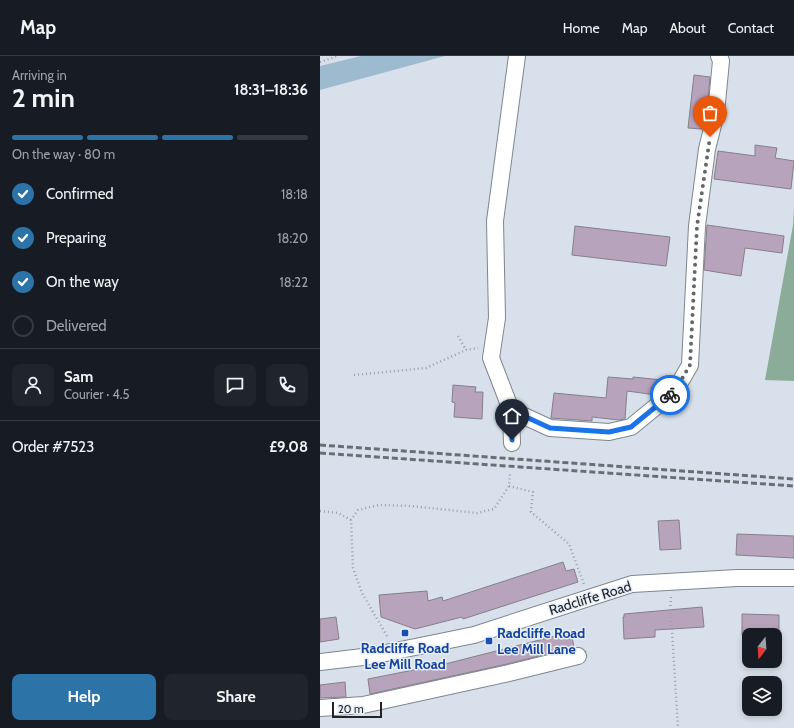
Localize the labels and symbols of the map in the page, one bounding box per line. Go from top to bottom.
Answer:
pin [693,96,727,137]
courier [650,375,690,415]
pin [495,399,529,440]
street label: Radcliffe Road [547,577,633,619]
place label: Radcliffe Road Lee Mill Lane [497,624,585,658]
marker: Radcliffe Road Lee Mill Road [400,628,410,638]
north arrow [742,628,782,668]
marker: Radcliffe Road Lee Mill Lane [484,636,494,646]
place label: Radcliffe Road Lee Mill Road [361,639,449,673]
scale bar [332,700,382,719]

